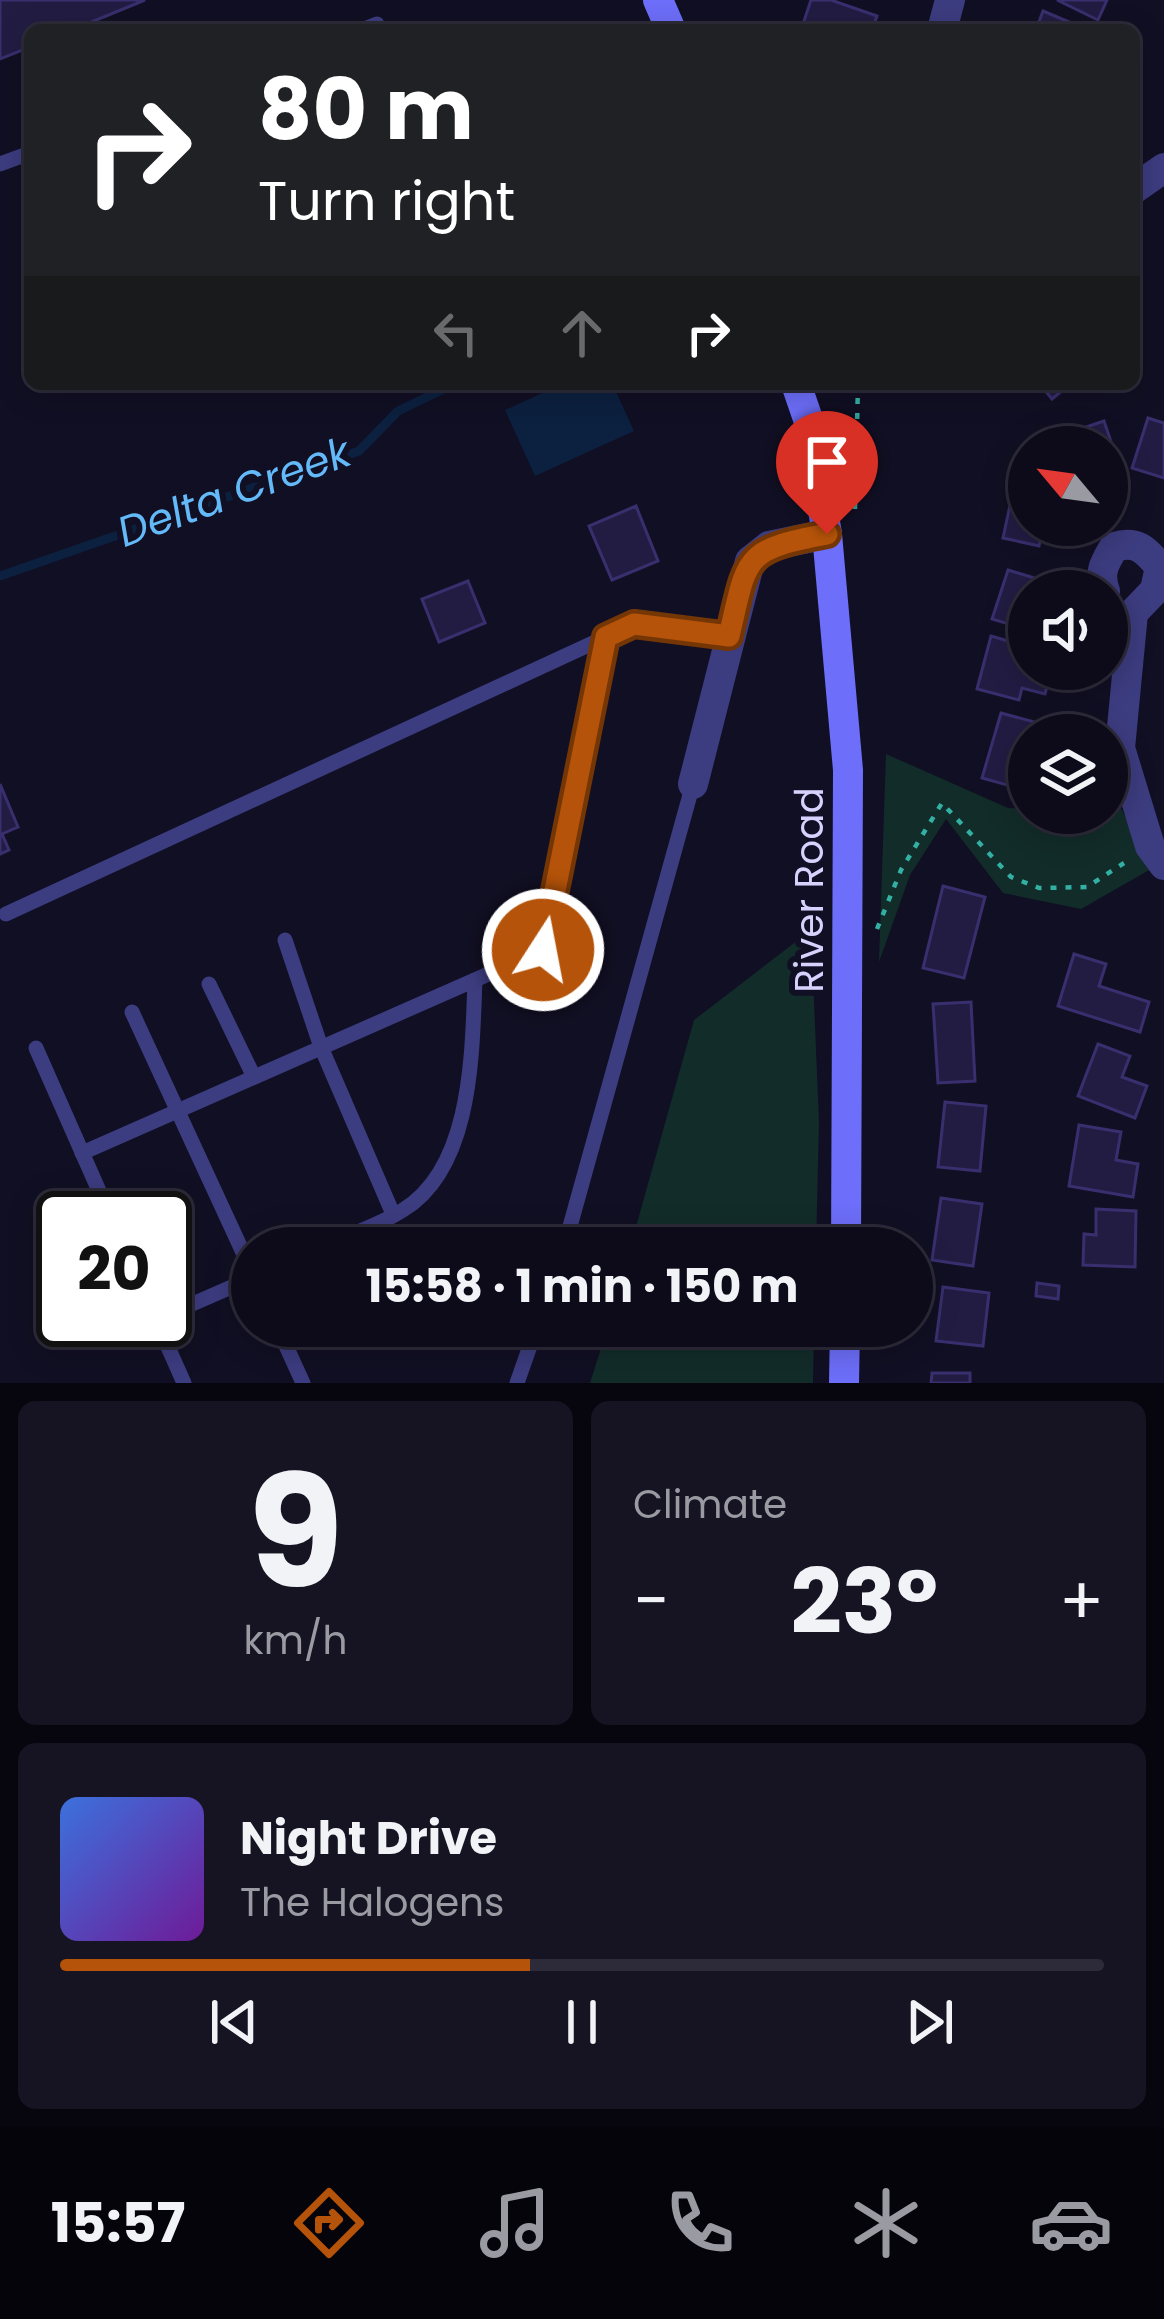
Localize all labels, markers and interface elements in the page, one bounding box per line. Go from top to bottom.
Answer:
text: 80 m [258,51,474,168]
icon: right [60,72,216,228]
text: Turn right [258,163,515,239]
icon: left [423,300,489,366]
icon: ahead [549,300,615,366]
icon: right [675,300,741,366]
pin [776,411,878,534]
water label: Delta Creek [109,422,361,561]
north arrow [1008,426,1128,546]
map controls [1008,426,1128,834]
icon: arrive [794,429,860,495]
button: sound [1008,570,1128,690]
button: layers [1008,714,1128,834]
street label: River Road [782,787,837,993]
position arrow [480,887,606,1013]
speed limit sign: 20 [36,1191,192,1347]
text: 15:58 · 1 min · 150 m [366,1255,798,1318]
text: 9 [248,1423,343,1642]
text: Climate [633,1477,787,1532]
text: 23° [790,1538,938,1665]
text: − [633,1555,669,1647]
text: + [1059,1555,1104,1647]
text: km/h [244,1613,347,1668]
text: Night Drive [240,1807,497,1870]
text: The Halogens [240,1875,504,1930]
icon: previous [201,1989,267,2055]
icon: pause [549,1989,615,2055]
icon: next [897,1989,963,2055]
icon: directions [287,2181,371,2265]
icon: music [473,2181,557,2265]
icon: phone [658,2181,742,2265]
icon: climate [844,2181,928,2265]
icon: car [1029,2181,1113,2265]
text: 15:57 [51,2185,186,2261]

